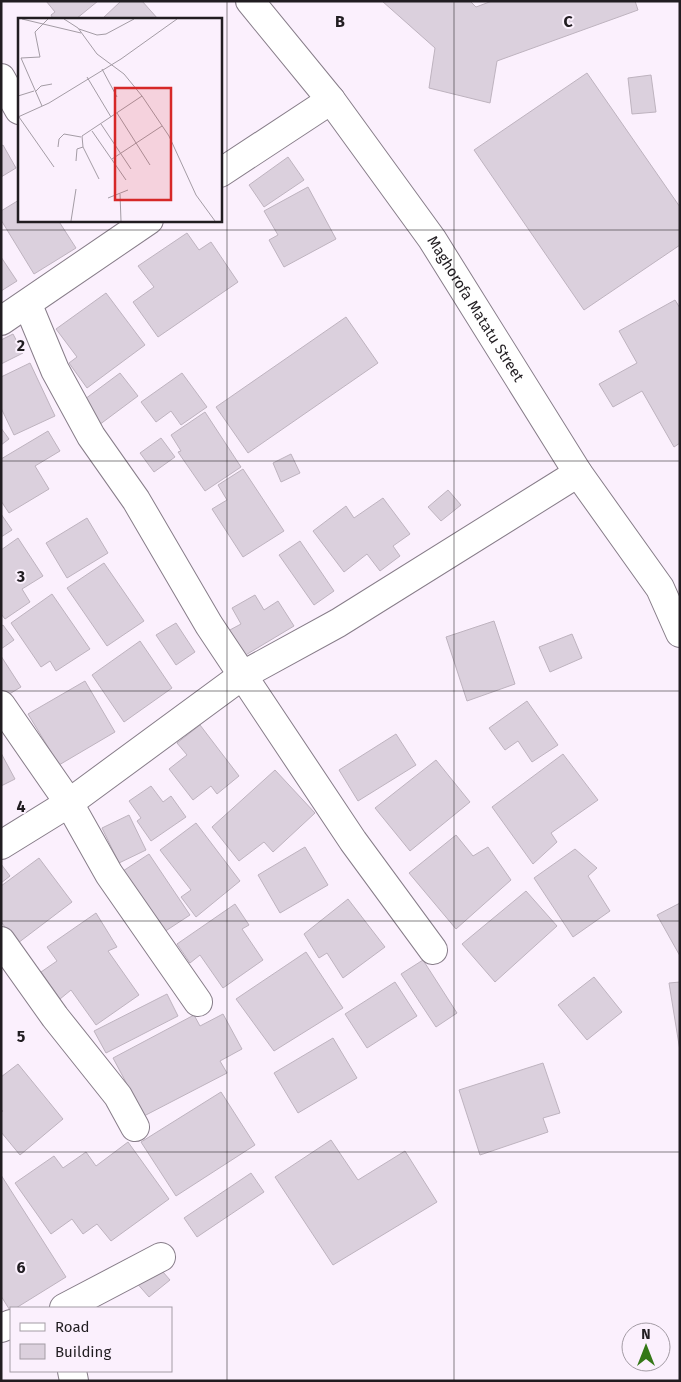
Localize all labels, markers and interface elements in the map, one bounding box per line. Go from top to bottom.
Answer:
text: B [335,12,345,31]
text: C [563,12,573,31]
inset map [18,18,221,221]
street label: Maghorofa Matatu Street [423,233,528,385]
text: 2 [17,336,25,355]
text: 3 [16,567,25,586]
text: 4 [16,797,26,816]
text: 5 [17,1027,26,1046]
text: 6 [16,1258,26,1277]
legend [10,1307,172,1372]
text: Road [55,1318,90,1336]
north arrow [621,1322,671,1372]
text: N [641,1326,651,1343]
text: Building [55,1343,111,1361]

